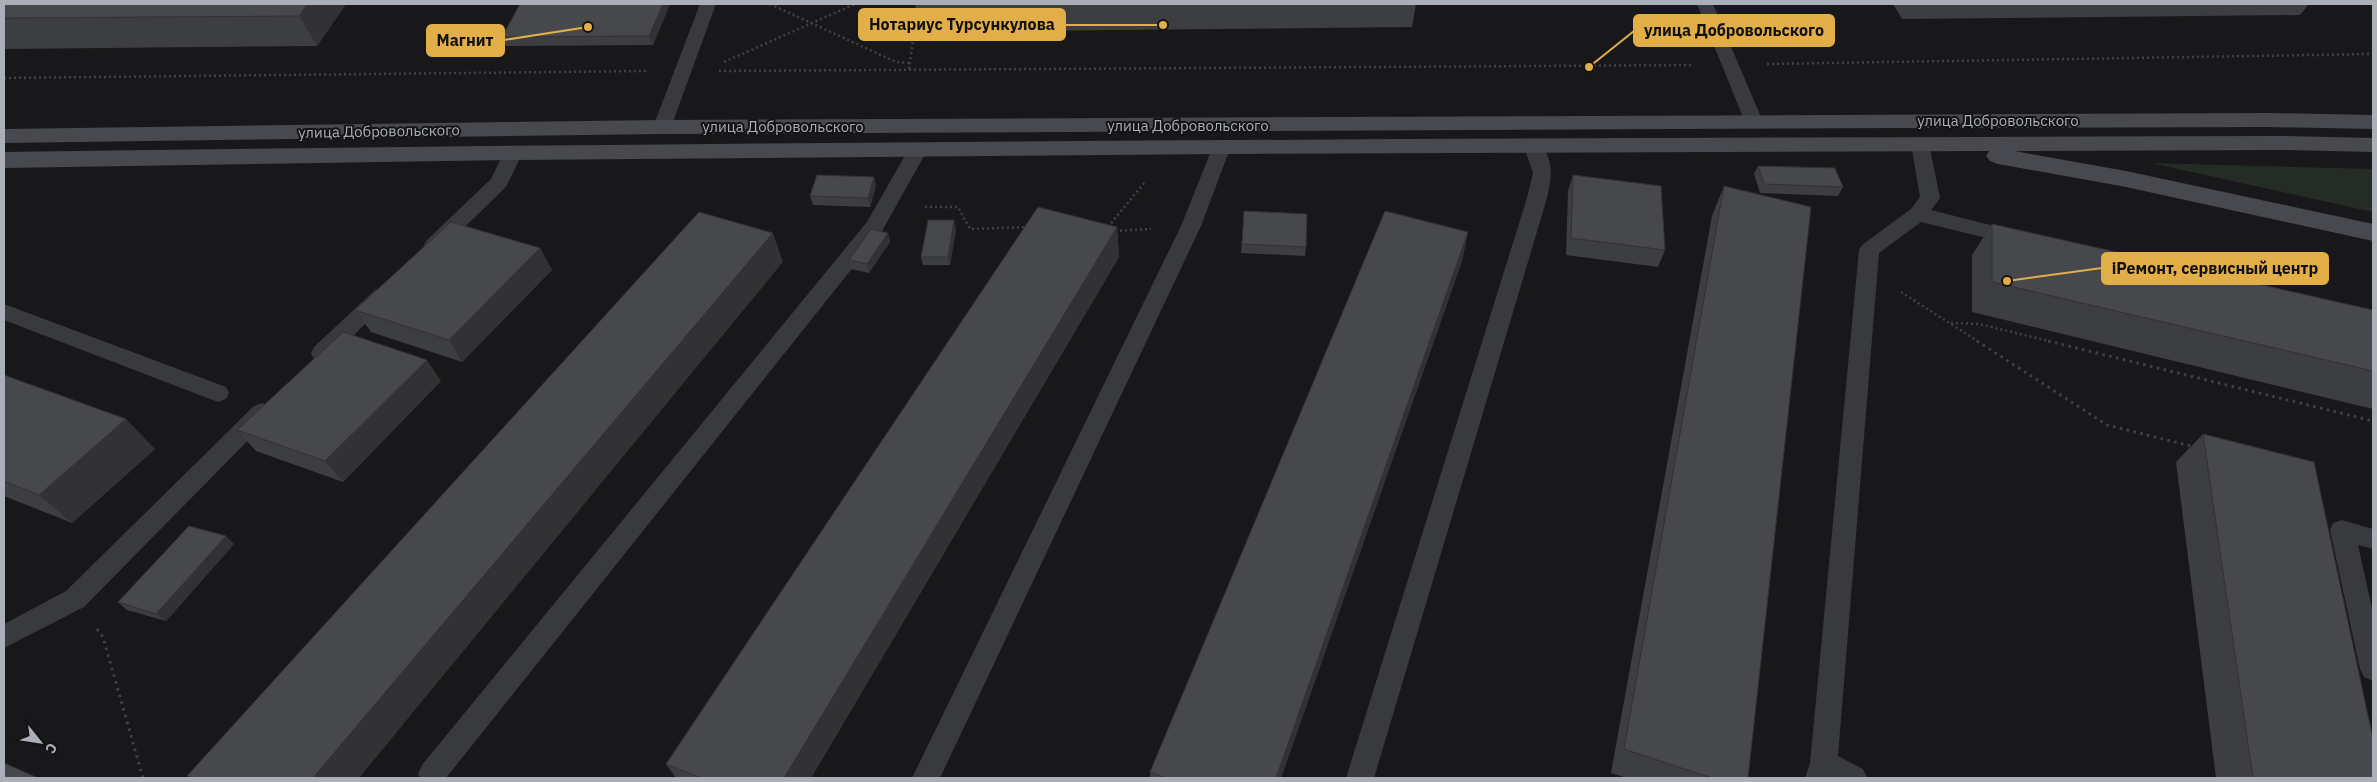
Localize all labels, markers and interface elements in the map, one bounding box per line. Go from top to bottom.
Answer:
callout: Нотариус Турсункулова [859,9,1065,40]
text: Нотариус Турсункулова [869,14,1055,34]
callout: улица Добровольского [1634,15,1834,46]
text: улица Добровольского [1644,20,1824,40]
callout: Магнит [427,25,504,56]
text: Магнит [437,30,494,50]
street label: улица Добровольского [1917,111,2079,130]
street label: улица Добровольского [1107,116,1269,135]
street label: улица Добровольского [702,117,864,136]
street label: улица Добровольского [298,120,460,142]
callout: iРемонт, сервисный центр [2102,253,2328,284]
text: iРемонт, сервисный центр [2112,258,2318,278]
north arrow [15,717,65,767]
text: С [41,740,61,757]

